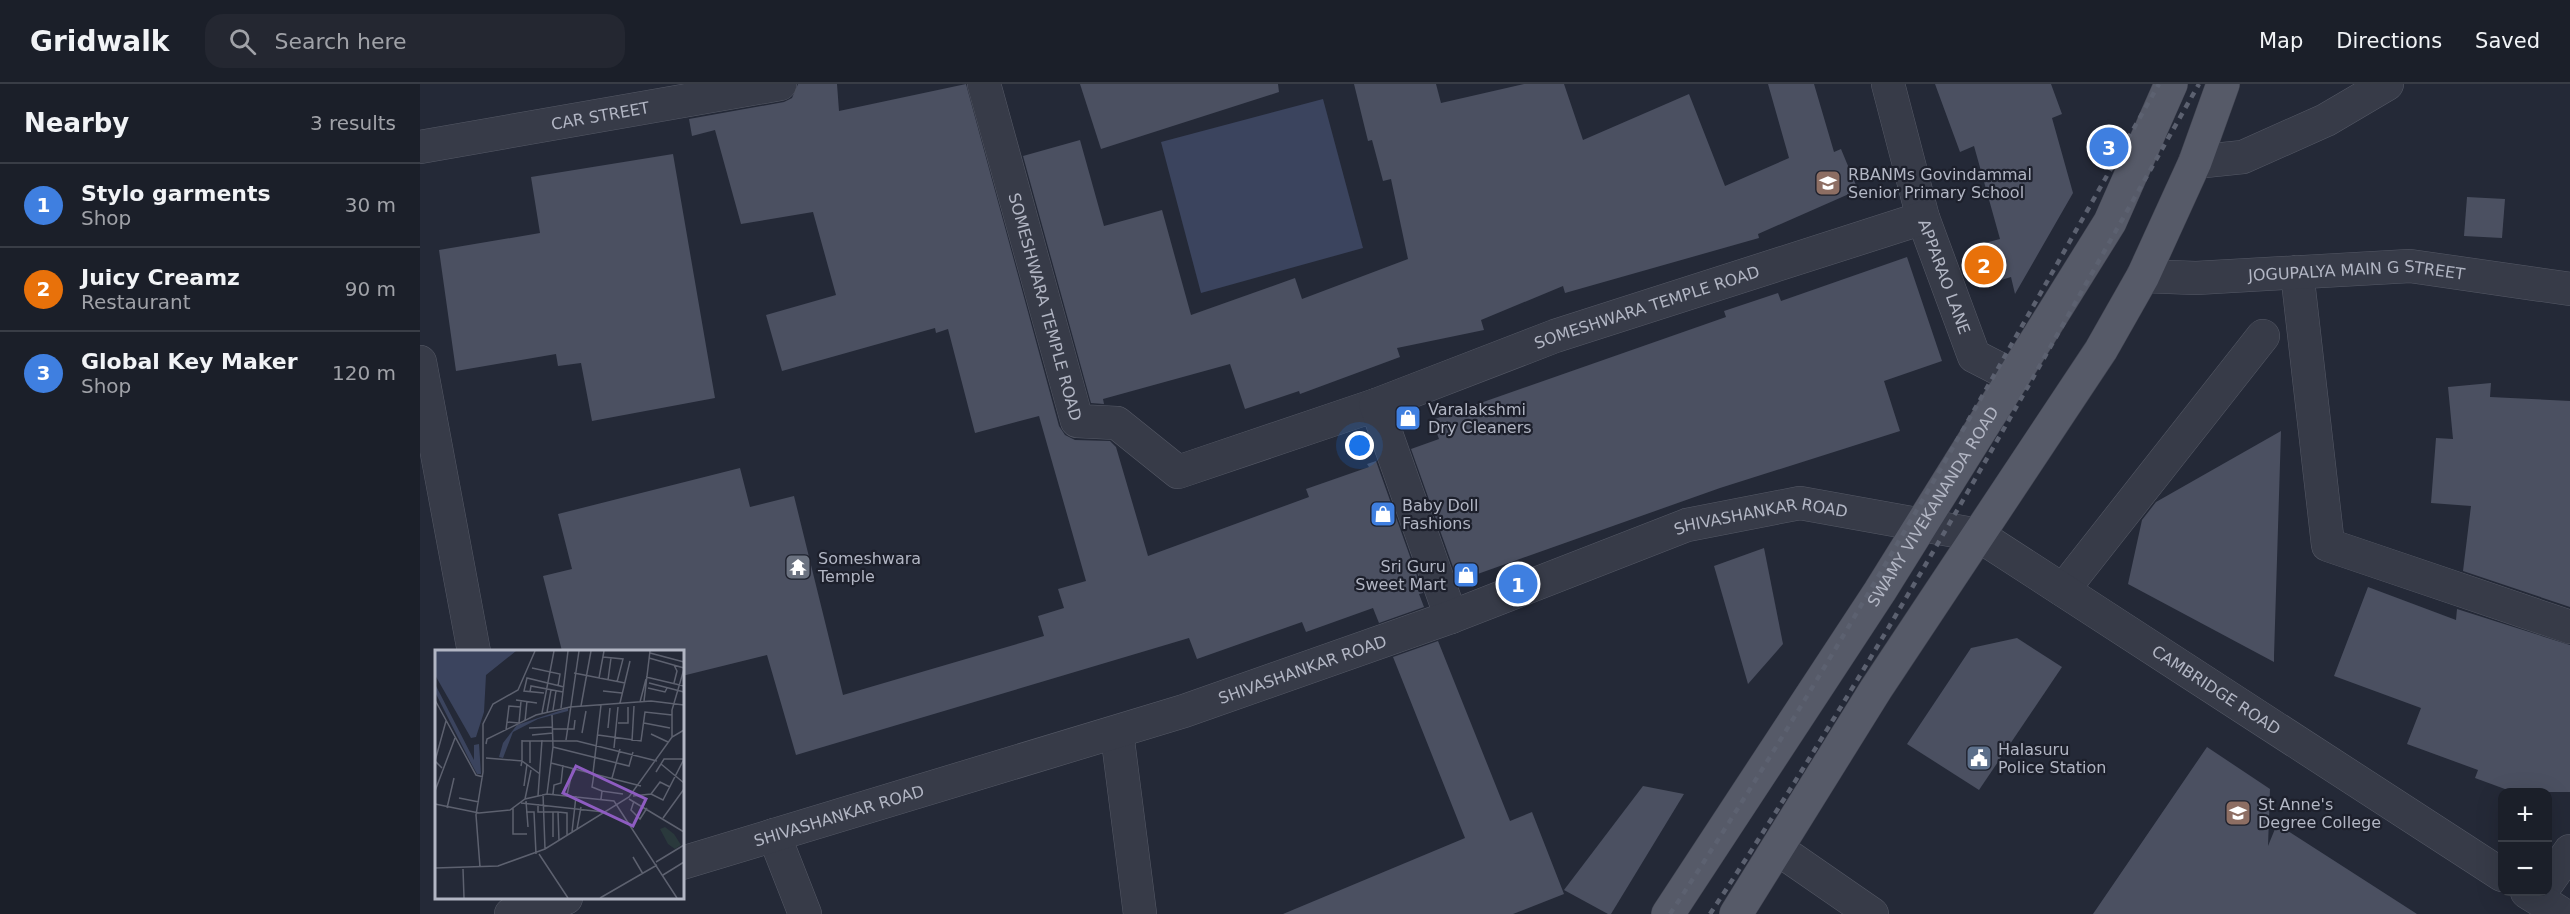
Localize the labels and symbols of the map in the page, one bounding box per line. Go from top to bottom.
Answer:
street label: CAR STREET [550,97,651,133]
pin: 3 [2090,124,2128,170]
place label: RBANMs Govindammal Senior Primary School [1848,165,2032,202]
school or university icon: RBANMs Govindammal Senior Primary School [1813,168,1843,198]
street label: SOMESHWARA TEMPLE ROAD [1005,191,1086,423]
street label: APPARAO LANE [1915,216,1975,337]
pin: 2 [1964,242,2004,288]
street label: JOGUPALYA MAIN G STREET [2247,256,2466,285]
street label: SOMESHWARA TEMPLE ROAD [1532,262,1762,353]
place label: Varalakshmi Dry Cleaners [1428,400,1532,437]
shop icon: Varalakshmi Dry Cleaners [1393,403,1423,433]
street label: SWAMY VIVEKANANDA ROAD [1863,403,2002,610]
your location [1345,431,1374,460]
street label: SHIVASHANKAR ROAD [1671,493,1849,539]
place label: Baby Doll Fashions [1402,496,1479,533]
shop icon: Baby Doll Fashions [1368,499,1398,529]
place label: Someshwara Temple [817,549,921,586]
temple icon: Someshwara Temple [783,552,813,582]
place label: Sri Guru Sweet Mart [1355,557,1446,594]
shop icon: Sri Guru Sweet Mart [1451,560,1481,590]
pin: 1 [1498,562,1538,606]
street label: SHIVASHANKAR ROAD [1216,631,1389,708]
street label: CAMBRIDGE ROAD [2149,641,2284,738]
inset map [435,650,684,899]
place label: Halasuru Police Station [1998,740,2106,777]
public building icon: Halasuru Police Station [1964,743,1994,773]
street label: SHIVASHANKAR ROAD [752,781,926,850]
place label: St Anne's Degree College [2258,795,2381,832]
school or university icon: St Anne's Degree College [2223,798,2253,828]

